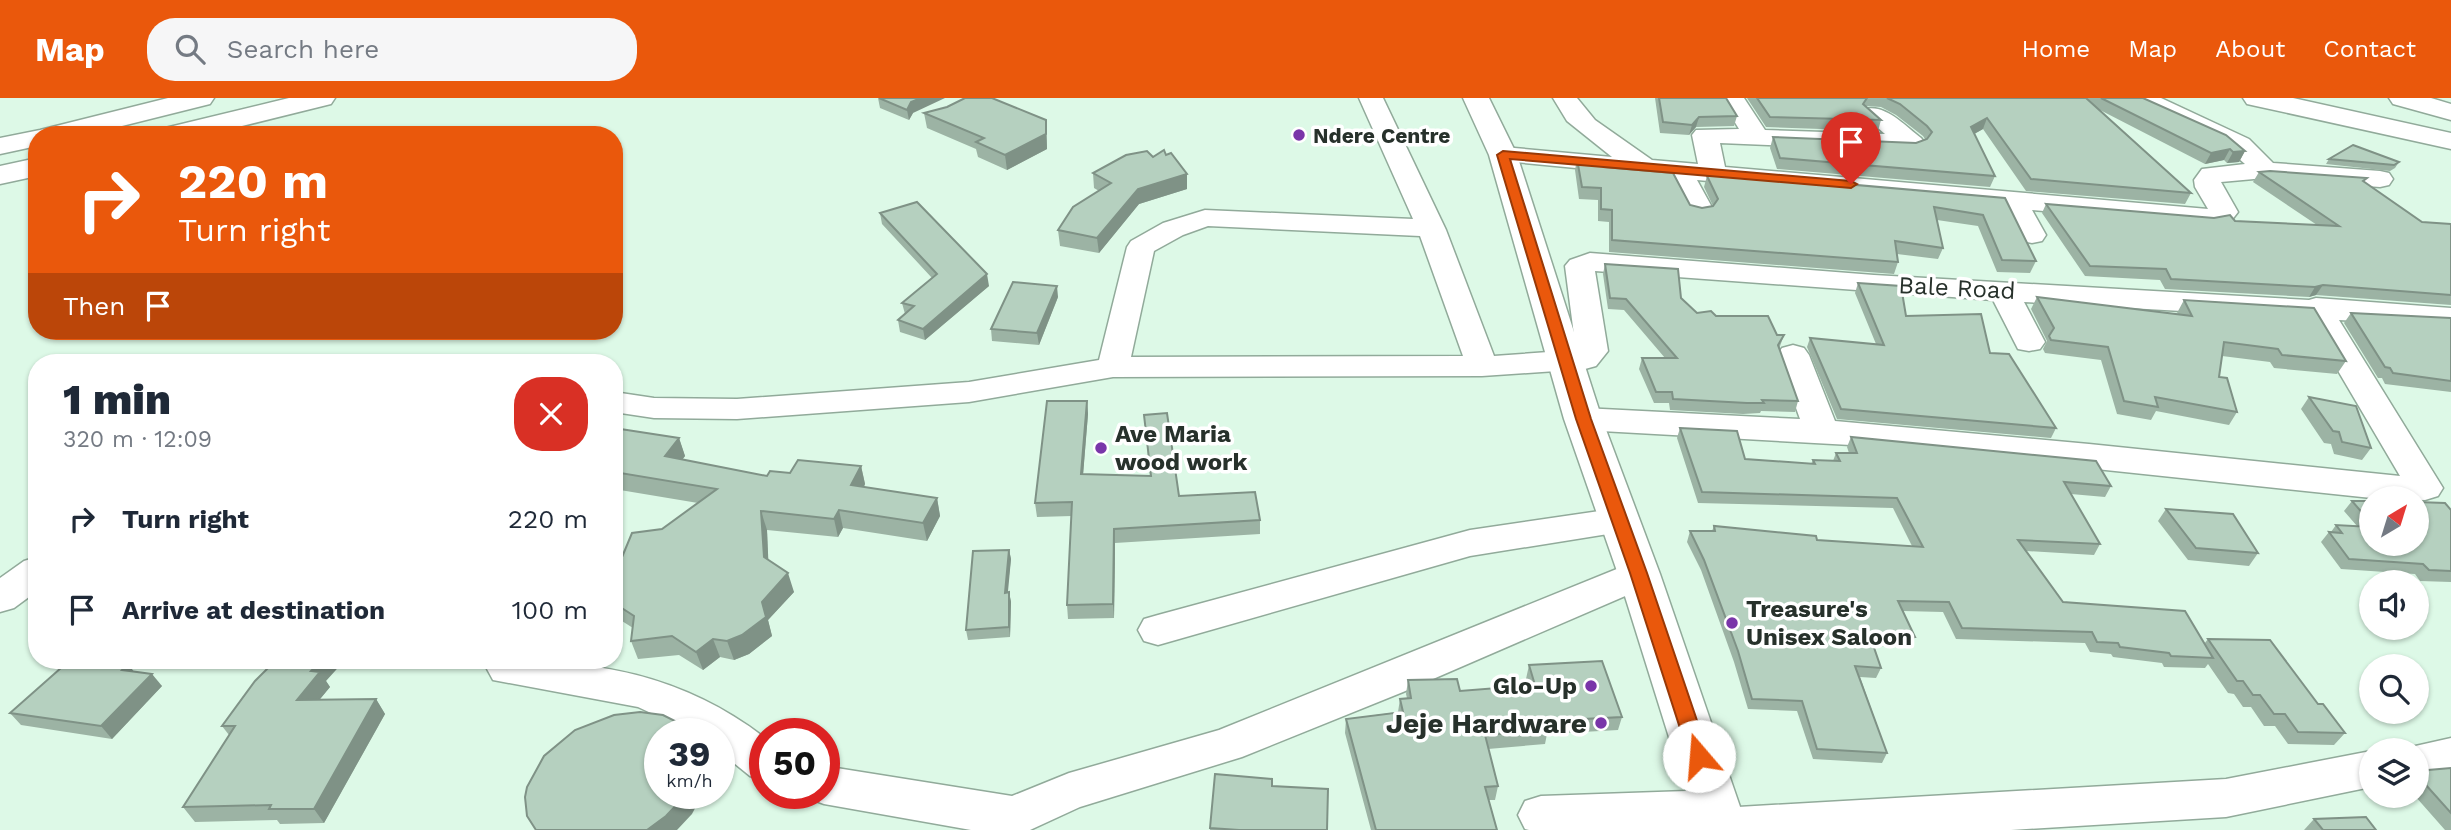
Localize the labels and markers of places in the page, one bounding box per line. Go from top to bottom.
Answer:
pin [1821,112,1881,184]
place label: Ndere Centre [1313,123,1451,148]
marker: Ndere Centre [1291,127,1307,143]
place label: Ave Maria wood work [1115,420,1247,476]
marker: Ave Maria wood work [1093,440,1109,456]
place label: Treasure's Unisex Saloon [1746,595,1912,651]
marker: Treasure's Unisex Saloon [1724,615,1740,631]
place label: Glo-Up [1493,672,1577,700]
marker: Glo-Up [1583,678,1599,694]
place label: Jeje Hardware [1386,707,1587,740]
marker: Jeje Hardware [1593,715,1609,731]

